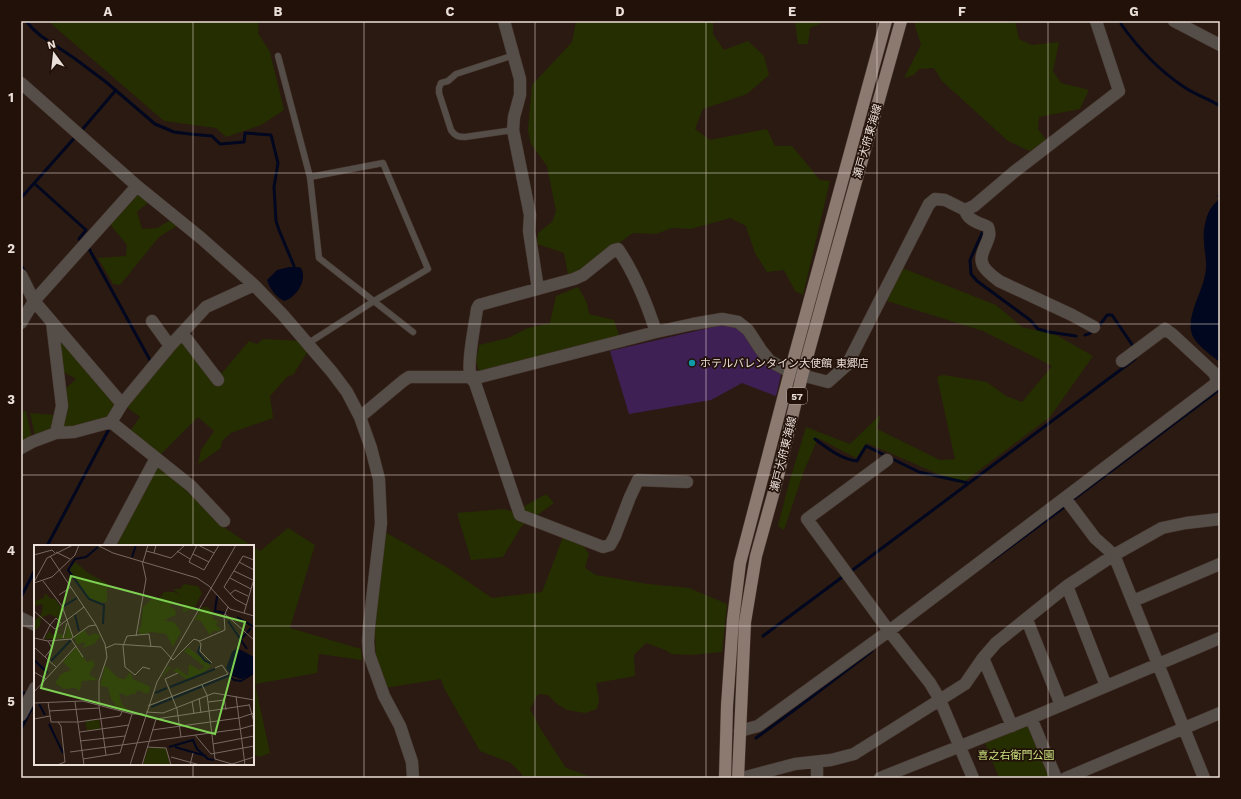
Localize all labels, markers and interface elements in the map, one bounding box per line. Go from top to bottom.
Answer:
text: A [104,4,113,19]
text: B [274,4,283,19]
text: C [446,4,455,19]
text: D [615,4,625,19]
text: E [788,4,796,19]
text: F [958,4,966,19]
text: G [1129,4,1139,19]
north arrow [34,34,74,74]
text: N [46,37,57,52]
text: 1 [8,90,14,105]
street label: 瀬戸大府東海線 [851,102,884,180]
text: 2 [7,241,15,256]
place label: ホテルバレンタイン大使館 東郷店 [700,357,869,370]
marker: ホテルバレンタイン大使館 東郷店 [687,358,697,368]
road number: 57 [787,388,807,404]
text: 3 [7,392,15,407]
street label: 瀬戸大府東海線 [768,415,799,493]
text: 4 [7,543,16,558]
inset map [34,545,254,765]
text: 5 [7,694,15,709]
park label: 喜之右衛門公園 [978,749,1055,762]

